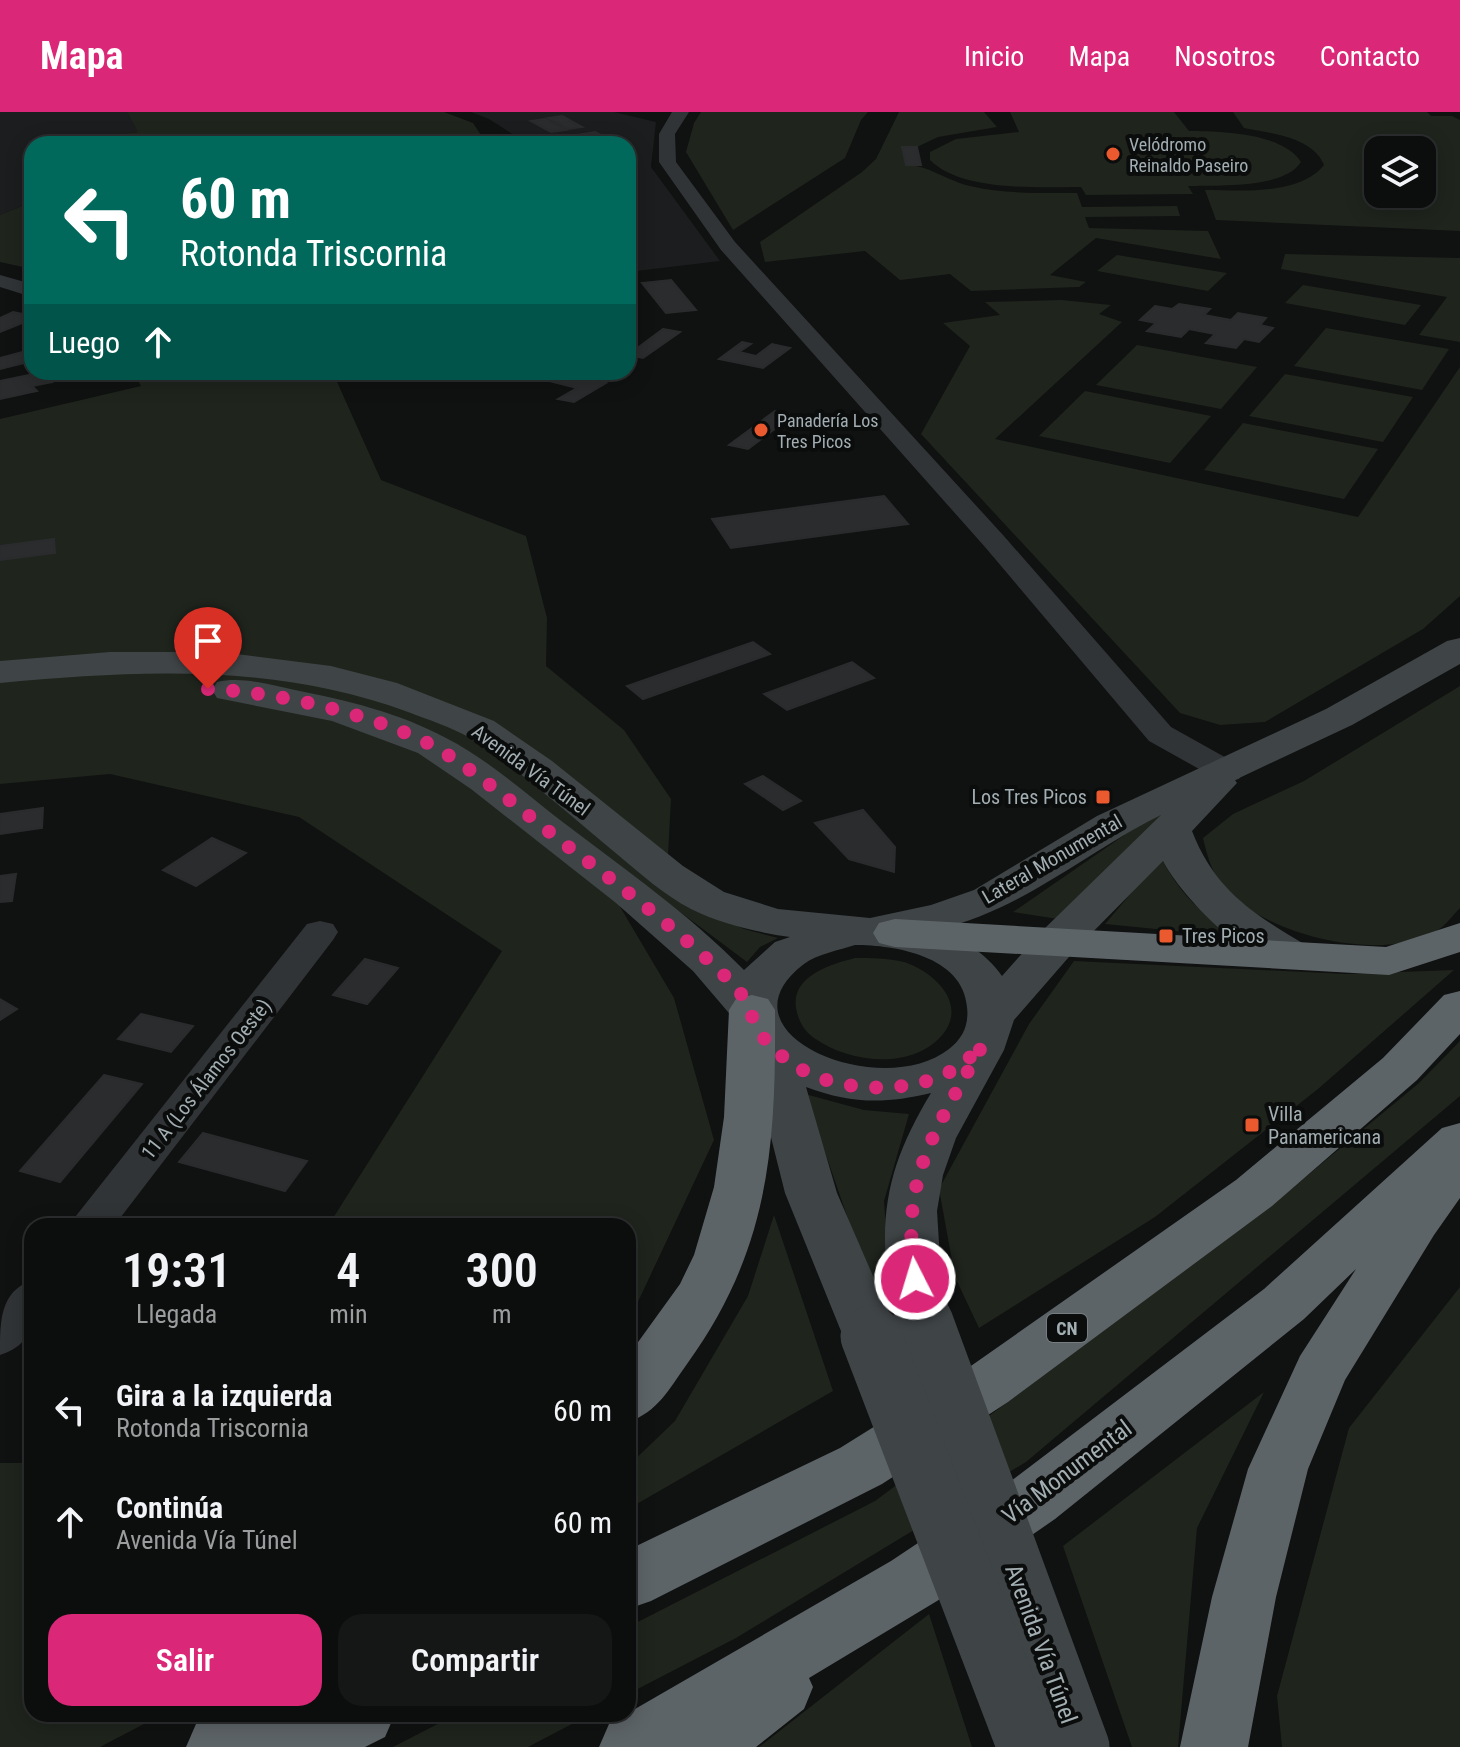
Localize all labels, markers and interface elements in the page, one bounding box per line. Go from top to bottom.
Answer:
text: Mapa [40,34,123,78]
text: Inicio [964,40,1024,73]
text: Mapa [1068,40,1130,73]
text: Nosotros [1174,40,1276,73]
text: Contacto [1320,40,1420,73]
place label: Velódromo Reinaldo Paseiro [1129,134,1248,176]
map controls [1364,136,1436,208]
button: layers [1364,136,1436,208]
marker: Velódromo Reinaldo Paseiro [1104,145,1122,163]
text: 60 m [180,166,291,232]
icon: left [48,168,152,272]
text: Rotonda Triscornia [180,233,447,275]
icon: ahead [136,320,180,364]
text: Luego [48,325,120,360]
place label: Panadería Los Tres Picos [777,410,879,452]
marker: Panadería Los Tres Picos [752,421,770,439]
pin [174,607,242,689]
icon: arrive [186,619,230,663]
street label: Avenida Vía Túnel [467,719,595,821]
place label: Los Tres Picos [971,785,1087,809]
marker: Los Tres Picos [1094,788,1112,806]
street label: Lateral Monumental [978,809,1126,909]
place label: Tres Picos [1182,924,1265,948]
marker: Tres Picos [1157,927,1175,945]
street label: 11 A (Los Álamos Oeste) [136,994,276,1164]
place label: Villa Panamericana [1268,1102,1381,1149]
marker: Villa Panamericana [1243,1116,1261,1134]
position arrow [873,1237,957,1321]
text: 19:31 [122,1242,231,1299]
text: 4 [336,1242,360,1299]
text: 300 [466,1242,538,1299]
text: Llegada [136,1299,217,1329]
text: min [329,1299,367,1329]
text: m [492,1299,512,1329]
road number: CN [1047,1314,1087,1342]
text: Gira a la izquierda [116,1378,332,1413]
icon: left [48,1388,92,1432]
text: 60 m [553,1393,612,1428]
text: Rotonda Triscornia [116,1413,309,1443]
street label: Vía Monumental [997,1414,1137,1530]
text: Continúa [116,1490,223,1525]
icon: ahead [48,1500,92,1544]
text: 60 m [553,1505,612,1540]
text: Avenida Vía Túnel [116,1525,298,1555]
street label: Avenida Vía Túnel [999,1560,1083,1728]
button: Salir [48,1614,322,1706]
button: Compartir [338,1614,612,1706]

